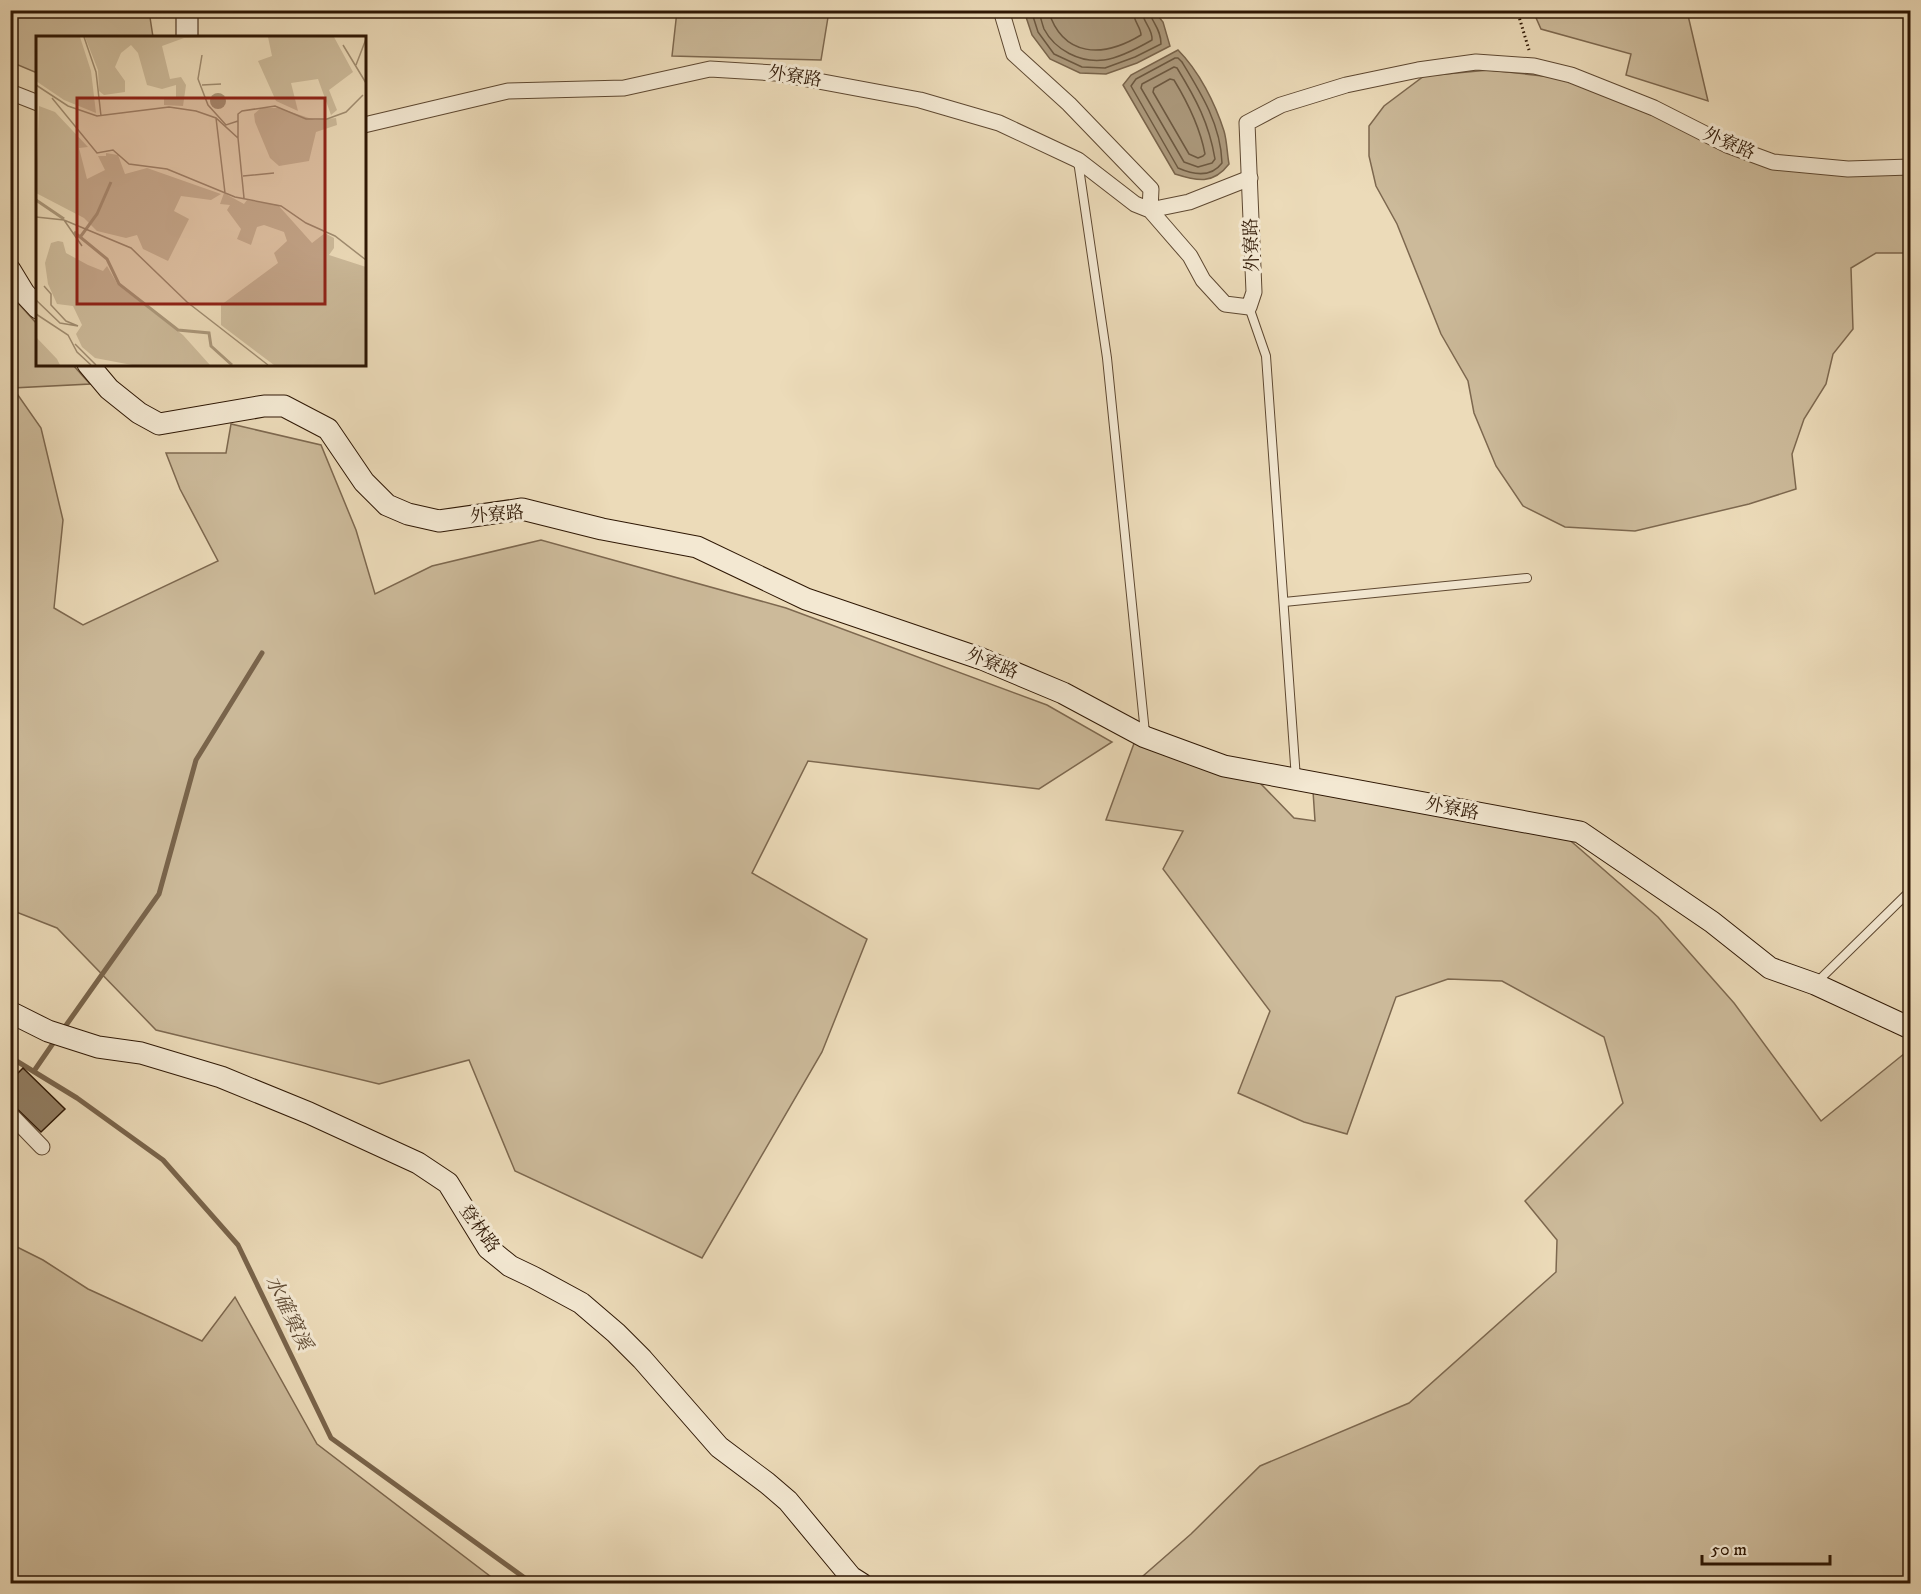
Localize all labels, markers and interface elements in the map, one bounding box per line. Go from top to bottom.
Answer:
inset map [36,36,366,366]
street label: 外寮路 [767,62,823,92]
street label: 外寮路 [1700,123,1758,165]
street label: 外寮路 [1240,218,1264,272]
street label: 外寮路 [469,502,525,528]
street label: 外寮路 [963,644,1021,684]
street label: 外寮路 [1423,793,1481,825]
street label: 登林路 [454,1201,504,1257]
water label: 水確窠溪 [259,1272,318,1356]
scale bar [1702,1528,1830,1566]
text: 50 m [1711,1539,1747,1561]

